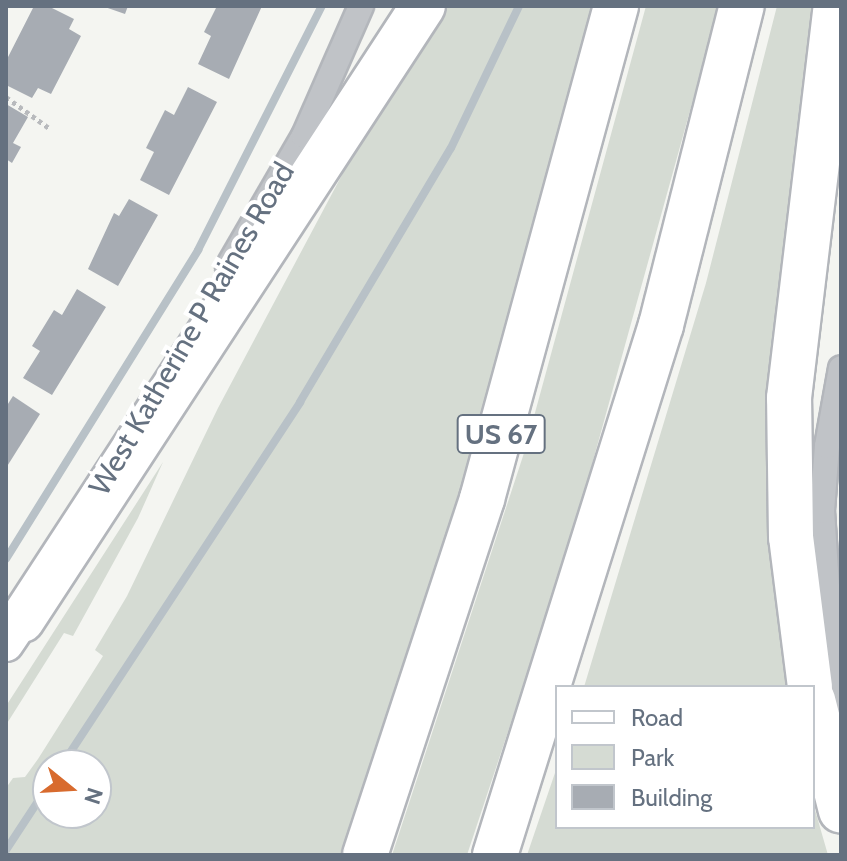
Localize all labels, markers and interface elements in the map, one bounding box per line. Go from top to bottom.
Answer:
street label: West Katherine P Raines Road [82,156,302,502]
road number: US 67 [455,410,547,458]
legend [555,685,815,829]
text: Road [631,703,683,732]
text: Park [631,743,674,772]
north arrow [32,749,112,829]
text: Building [631,783,712,812]
text: N [78,784,109,808]

